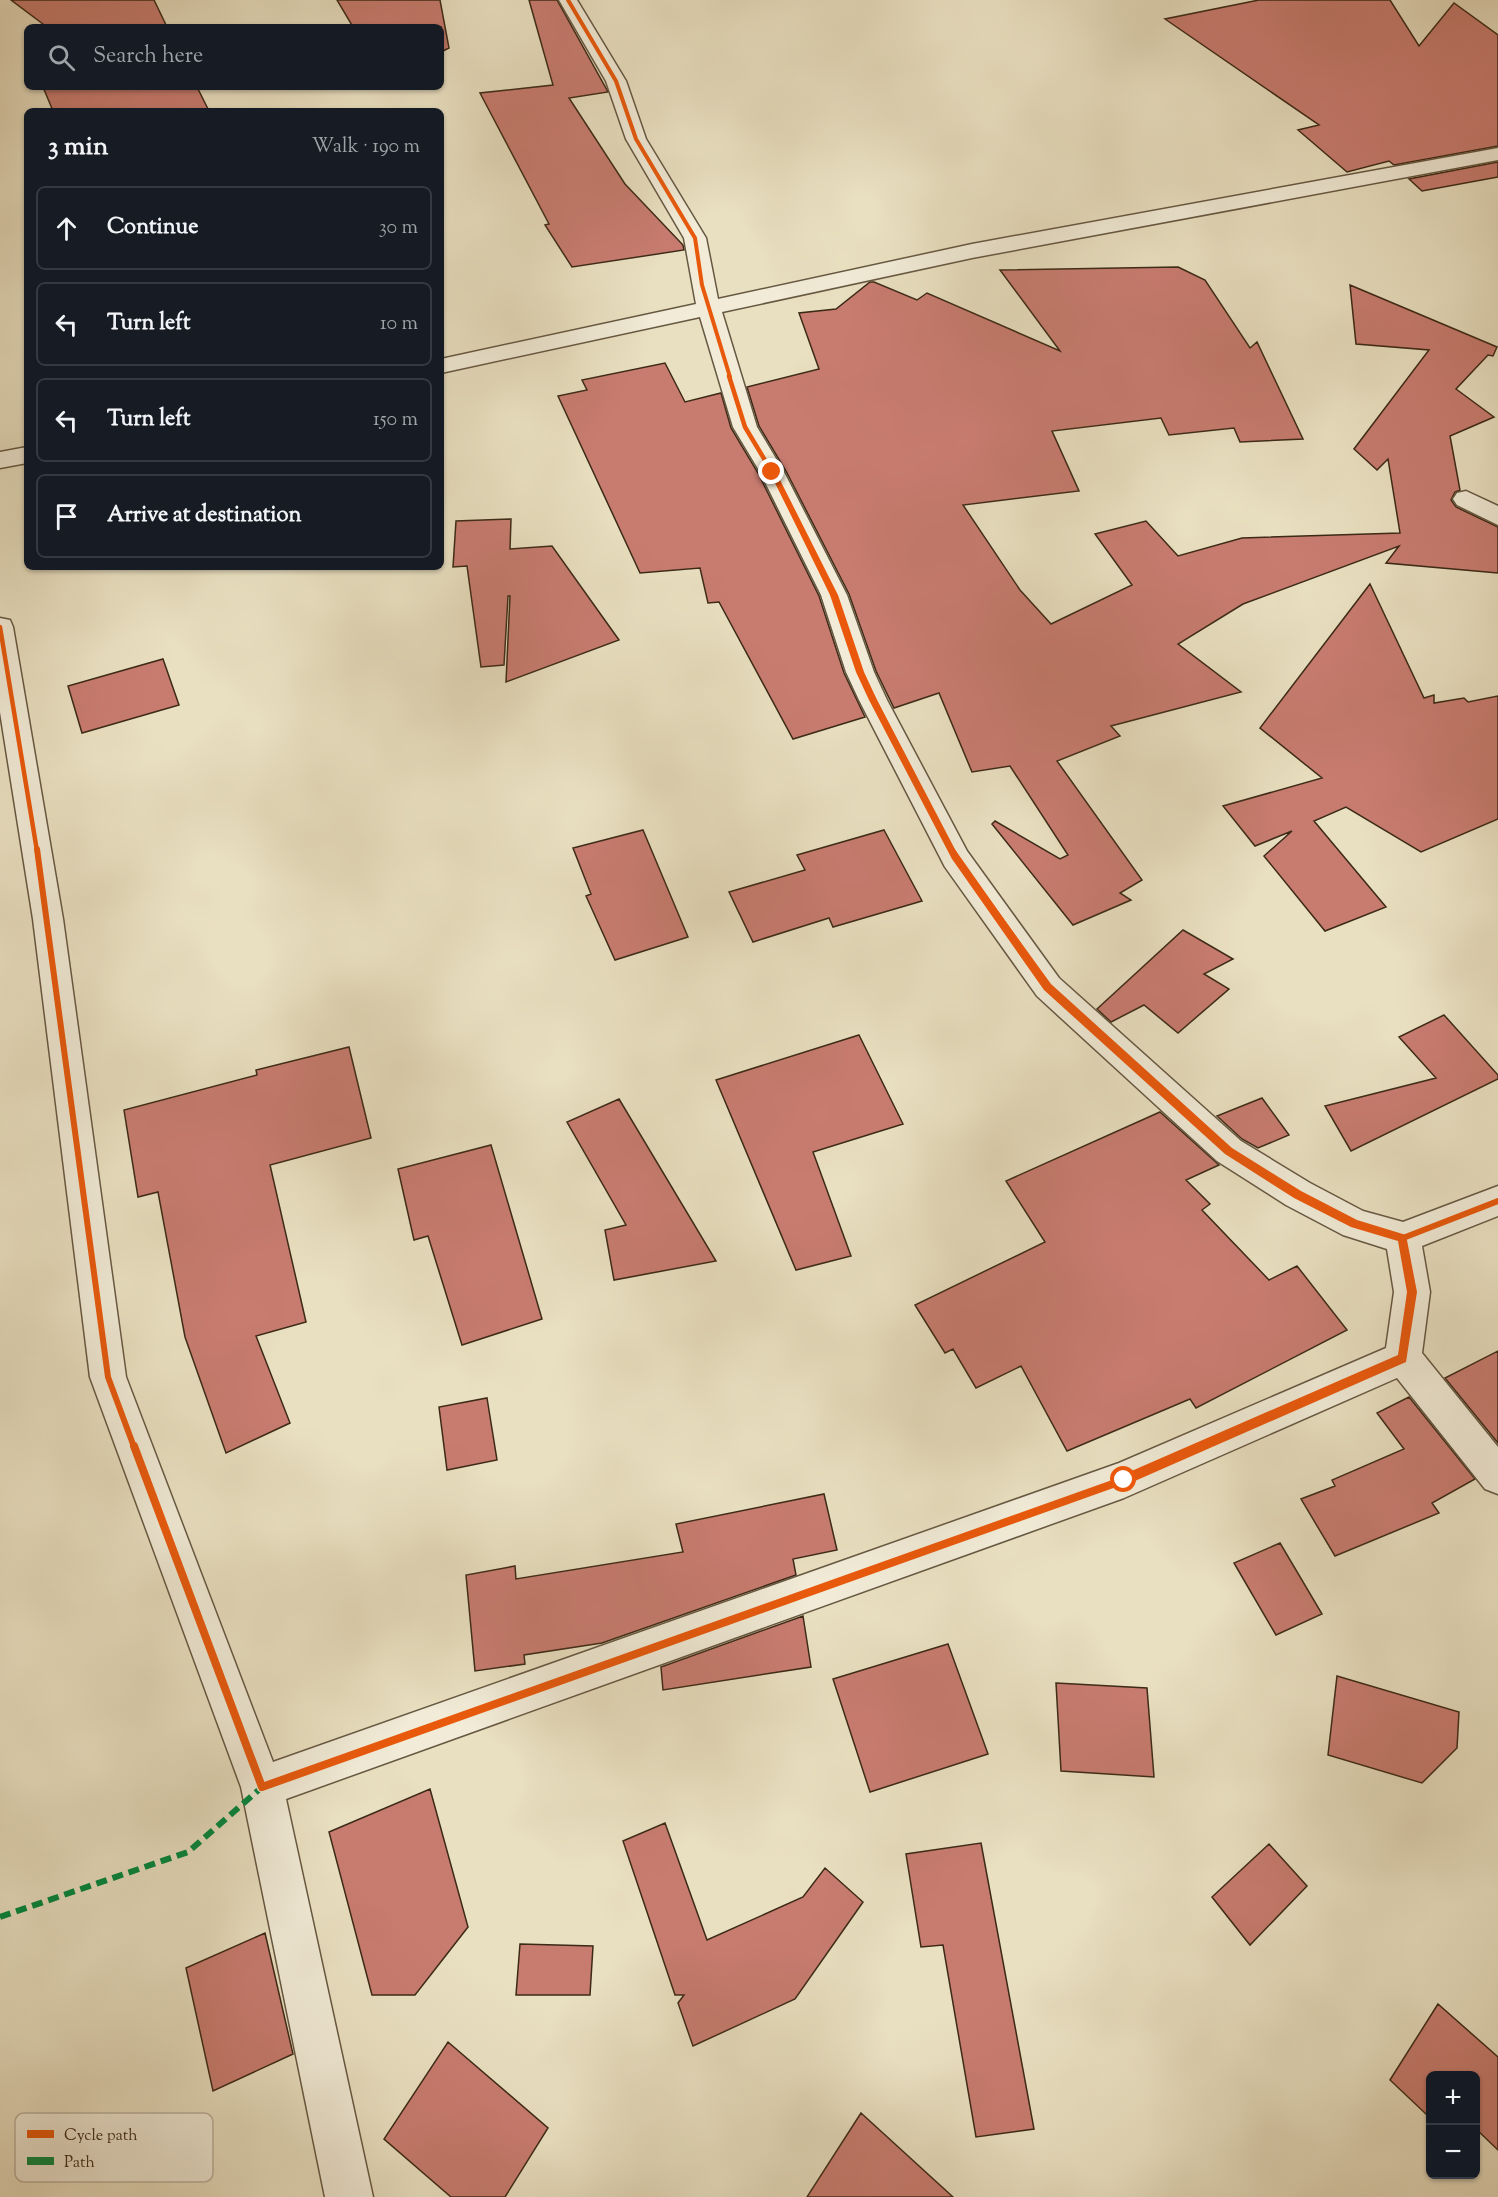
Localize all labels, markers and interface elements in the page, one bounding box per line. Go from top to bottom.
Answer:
search box [24,24,444,90]
icon: search [45,41,78,74]
text: Search here [93,41,203,73]
text: 3 min [48,129,108,166]
text: Walk · 190 m [312,133,420,162]
icon: ahead [50,212,83,245]
text: Continue [107,212,198,244]
text: 30 m [379,214,418,243]
icon: left [50,308,83,341]
text: Turn left [107,308,190,340]
text: 10 m [380,310,418,339]
icon: left [50,404,83,437]
text: Turn left [107,404,190,436]
text: 150 m [373,406,418,435]
route end [758,458,784,484]
icon: arrive [50,500,83,533]
text: Arrive at destination [107,500,302,532]
route start [1110,1466,1136,1492]
map controls [1426,2071,1480,2179]
button: + [1426,2071,1480,2125]
legend [15,2113,213,2182]
text: Cycle path [64,2125,138,2148]
button: − [1426,2125,1480,2179]
text: Path [64,2152,95,2175]

